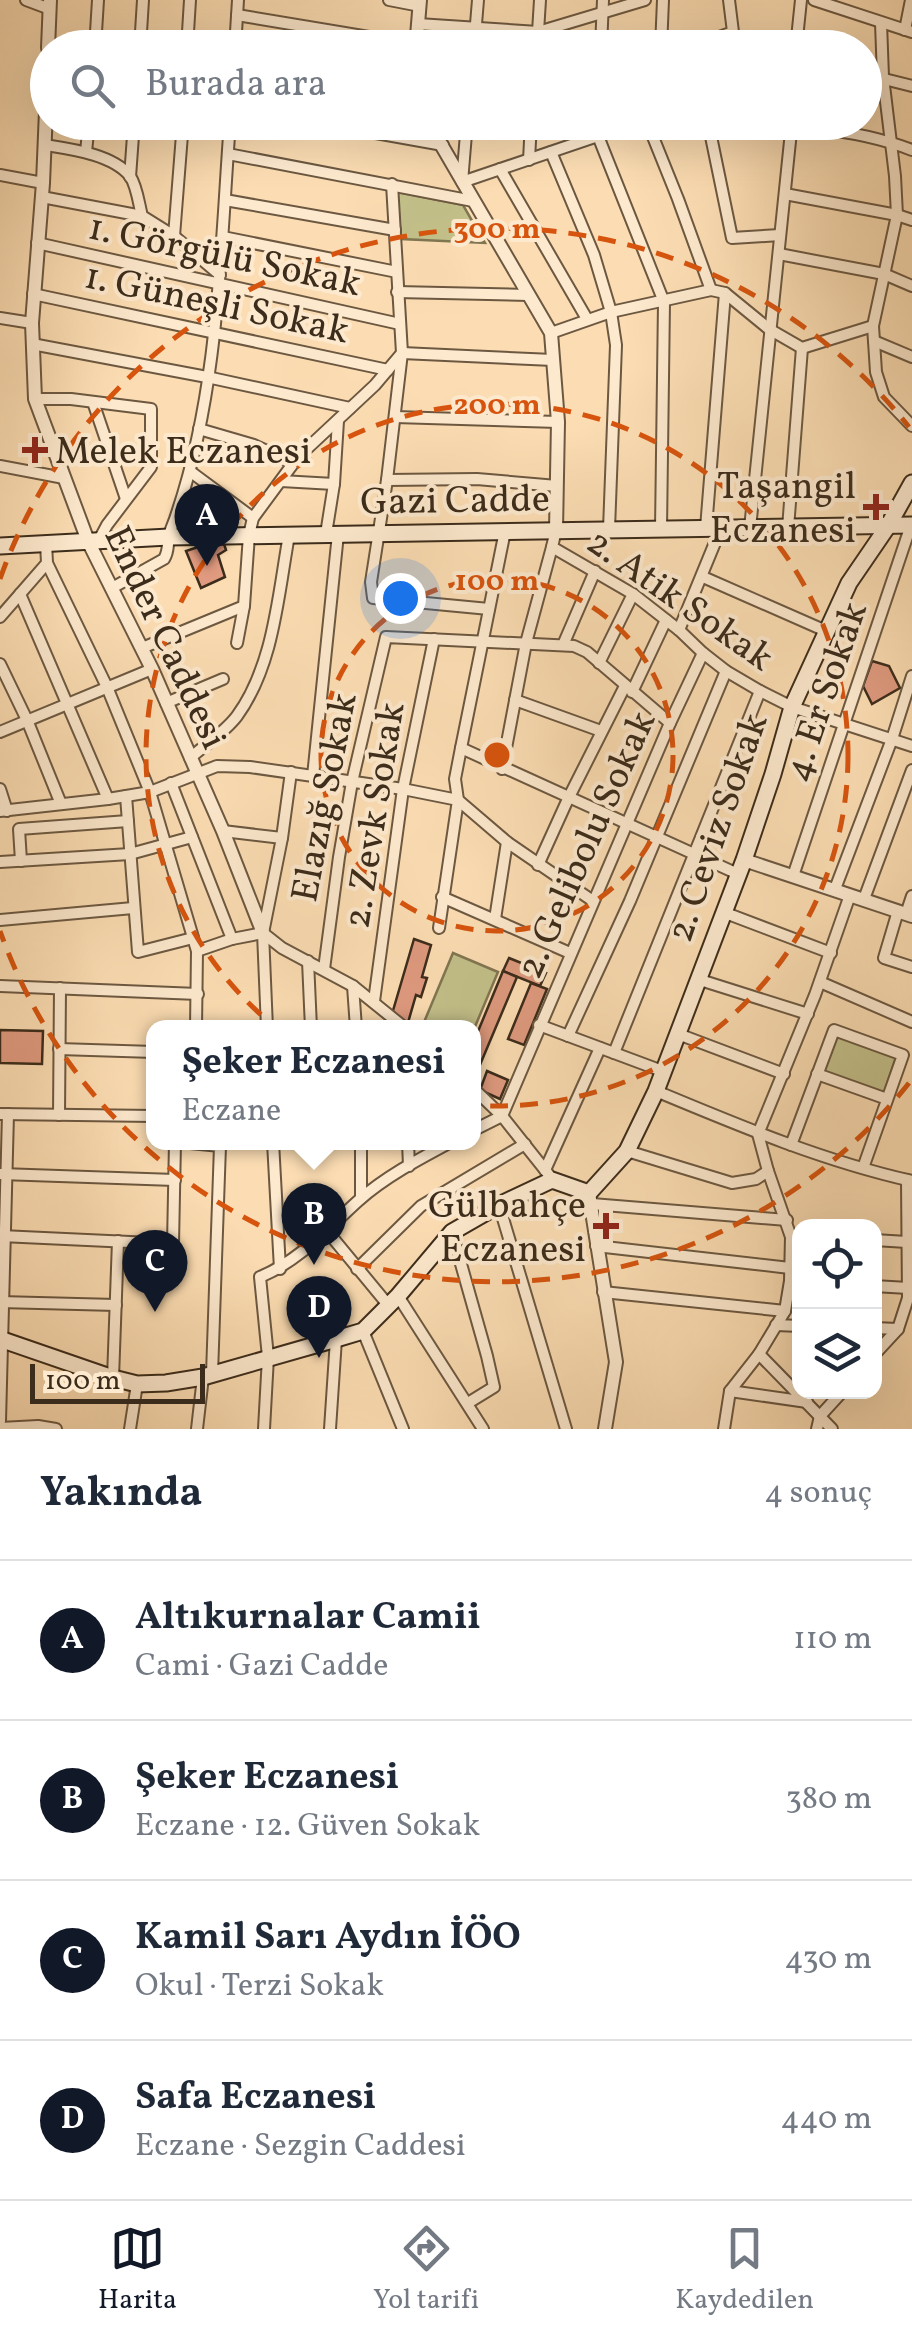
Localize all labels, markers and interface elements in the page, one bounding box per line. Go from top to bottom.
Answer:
search box [30,30,882,140]
icon: search [65,58,120,113]
text: Burada ara [145,59,327,112]
street label: 1. Görgülü Sokak [83,203,366,312]
text: 300 m [453,209,541,251]
street label: 1. Güneşli Sokak [79,252,353,359]
text: 200 m [453,385,541,427]
place label: Melek Eczanesi [55,427,312,480]
marker: Melek Eczanesi [24,439,46,461]
place label: Taşangil Eczanesi [710,462,856,559]
street label: Gazi Cadde [360,474,550,531]
pin: A [174,484,240,566]
marker: Taşangil Eczanesi [865,496,887,518]
street label: Ender Caddesi [89,518,239,759]
street label: 2. Atik Sokak [575,518,783,686]
text: 100 m [455,561,539,603]
your location [375,573,426,624]
street label: 4. Er Sokak [772,595,883,789]
street label: Elazığ Sokak [280,689,373,907]
street label: 2. Zevk Sokak [332,699,420,932]
street label: 2. Gelibolu Sokak [505,703,671,988]
street label: 2. Ceviz Sokak [655,707,783,950]
centre of rings [479,737,515,773]
popup [146,1020,481,1150]
text: Şeker Eczanesi [181,1037,446,1090]
text: Eczane [181,1090,281,1134]
place label: Gülbahçe Eczanesi [428,1181,586,1278]
pin: B [282,1182,346,1265]
marker: Gülbahçe Eczanesi [595,1215,617,1237]
map controls [792,1219,882,1399]
button: locate [792,1219,882,1309]
pin: C [122,1230,188,1312]
pin: D [286,1276,352,1358]
button: layers [792,1309,882,1399]
scale bar [30,1359,205,1404]
text: 100 m [45,1362,120,1401]
text: Yakında [40,1465,203,1524]
text: 4 sonuç [764,1472,872,1516]
text: Altıkurnalar Camii [135,1592,481,1645]
text: A [61,1618,84,1662]
text: 110 m [793,1618,872,1662]
text: Cami · Gazi Cadde [135,1645,388,1689]
text: Şeker Eczanesi [135,1752,399,1805]
text: B [62,1778,83,1822]
text: 380 m [785,1778,872,1822]
text: Eczane · 12. Güven Sokak [135,1805,480,1849]
text: Kamil Sarı Aydın İÖO [135,1912,521,1965]
text: C [62,1938,83,1982]
text: 430 m [784,1938,872,1982]
text: Okul · Terzi Sokak [135,1965,384,2009]
text: Safa Eczanesi [135,2072,376,2125]
text: D [61,2098,84,2142]
text: 440 m [780,2098,872,2142]
text: Eczane · Sezgin Caddesi [135,2125,466,2169]
tab: Harita [98,2221,177,2320]
tab: Yol tarifi [373,2221,479,2320]
tab: Kaydedilen [675,2221,814,2320]

